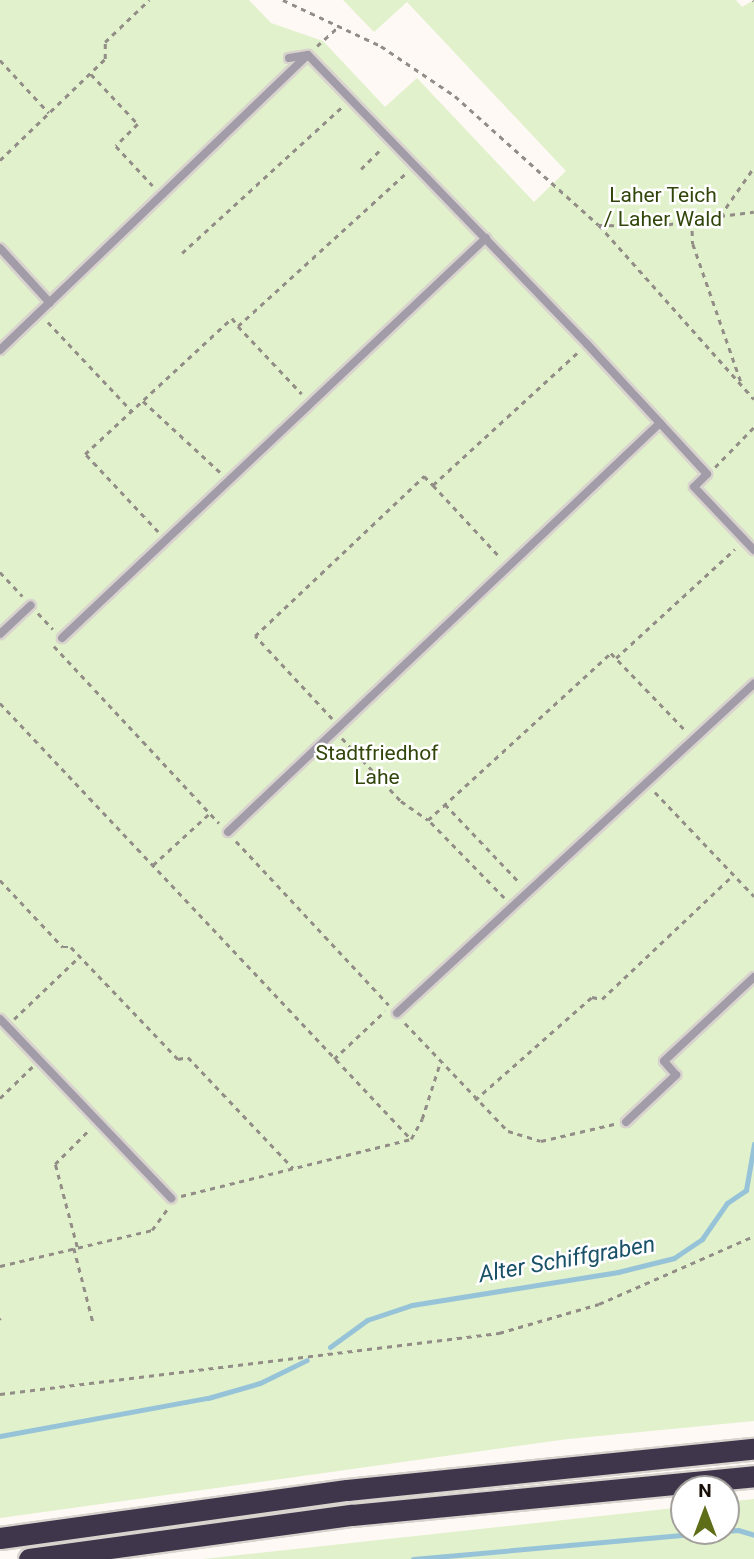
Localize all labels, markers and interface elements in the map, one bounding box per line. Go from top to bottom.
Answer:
park label: Laher Teich / Laher Wald [604,182,722,232]
park label: Stadtfriedhof Lahe [316,740,438,790]
water label: Alter Schiffgraben [477,1231,657,1289]
north arrow [670,1475,740,1545]
text: N [698,1479,712,1502]

